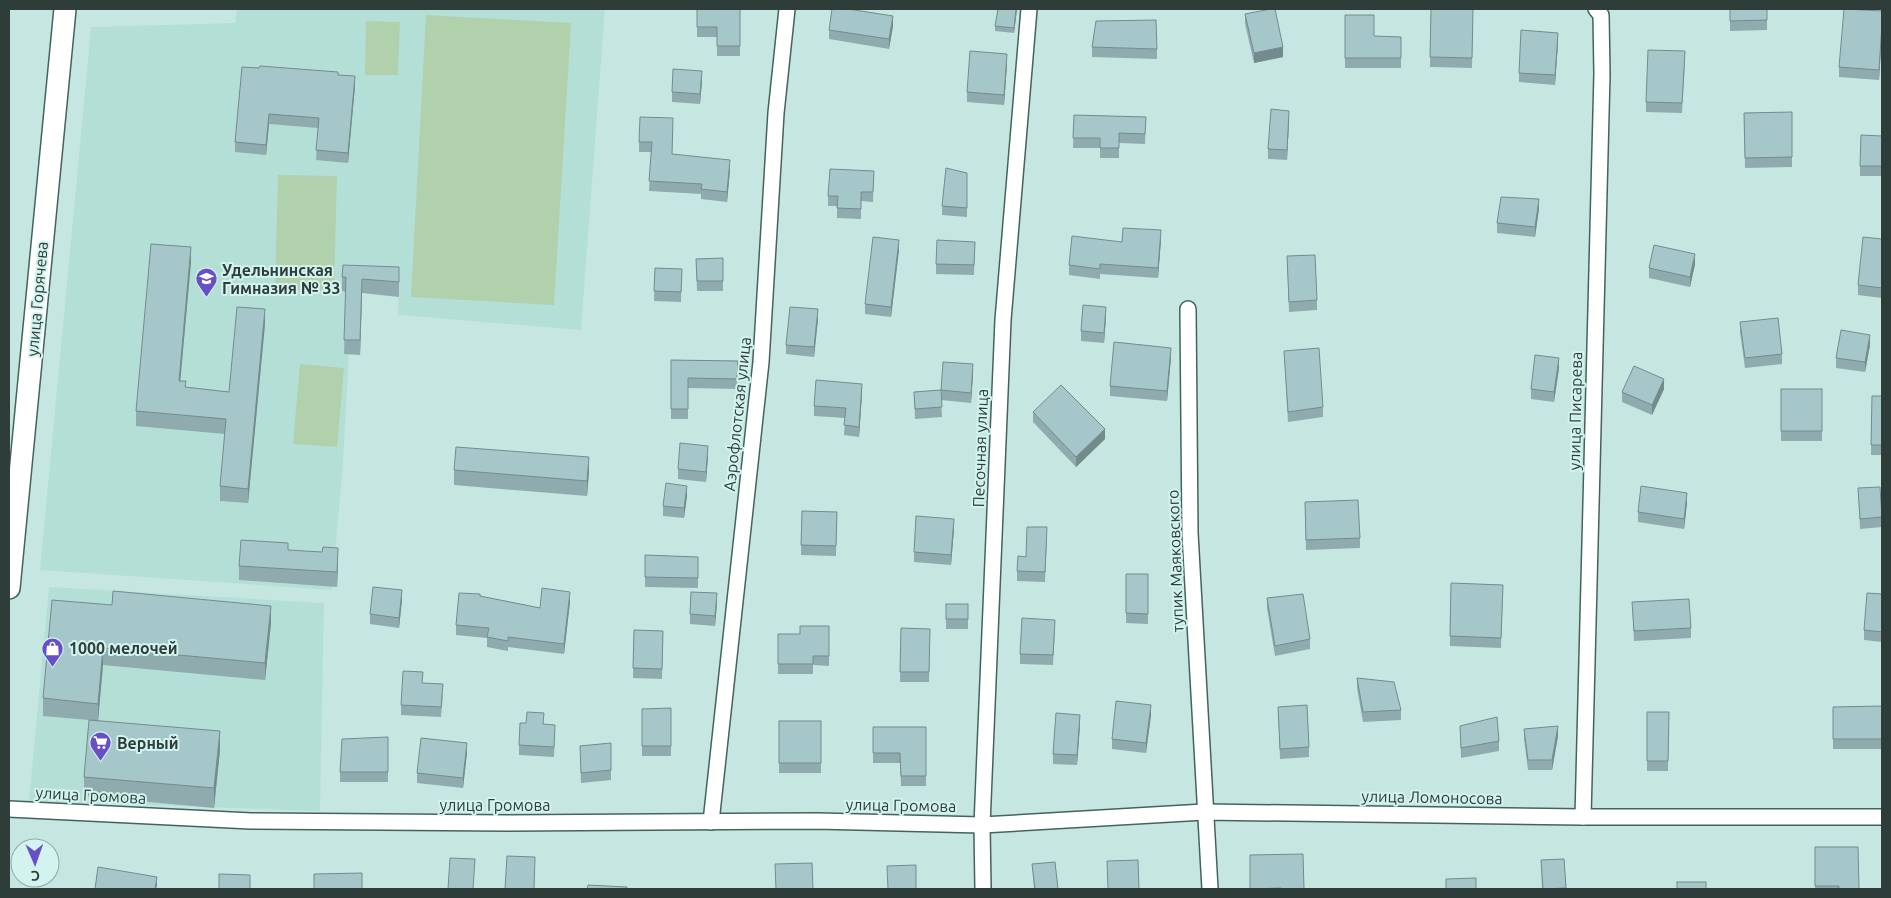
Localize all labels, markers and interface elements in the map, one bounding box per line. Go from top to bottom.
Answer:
street label: улица Горячева [23,241,51,357]
place label: Удельнинская Гимназия № 33 [222,261,340,297]
school or university icon: Удельнинская Гимназия № 33 [194,267,218,298]
street label: Аэрофлотская улица [720,336,754,492]
street label: улица Писарева [1565,351,1585,471]
street label: Песочная улица [969,388,991,508]
street label: тупик Маяковского [1164,489,1186,633]
shop icon: 1000 мелочей [41,636,65,667]
place label: 1000 мелочей [69,639,178,657]
supermarket icon: Верный [89,731,113,762]
place label: Верный [117,734,179,752]
street label: улица Громова [35,783,147,807]
street label: улица Ломоносова [1361,787,1503,807]
street label: улица Громова [845,795,957,815]
street label: улица Громова [440,796,550,814]
north arrow [10,838,60,888]
text: С [31,868,40,884]

